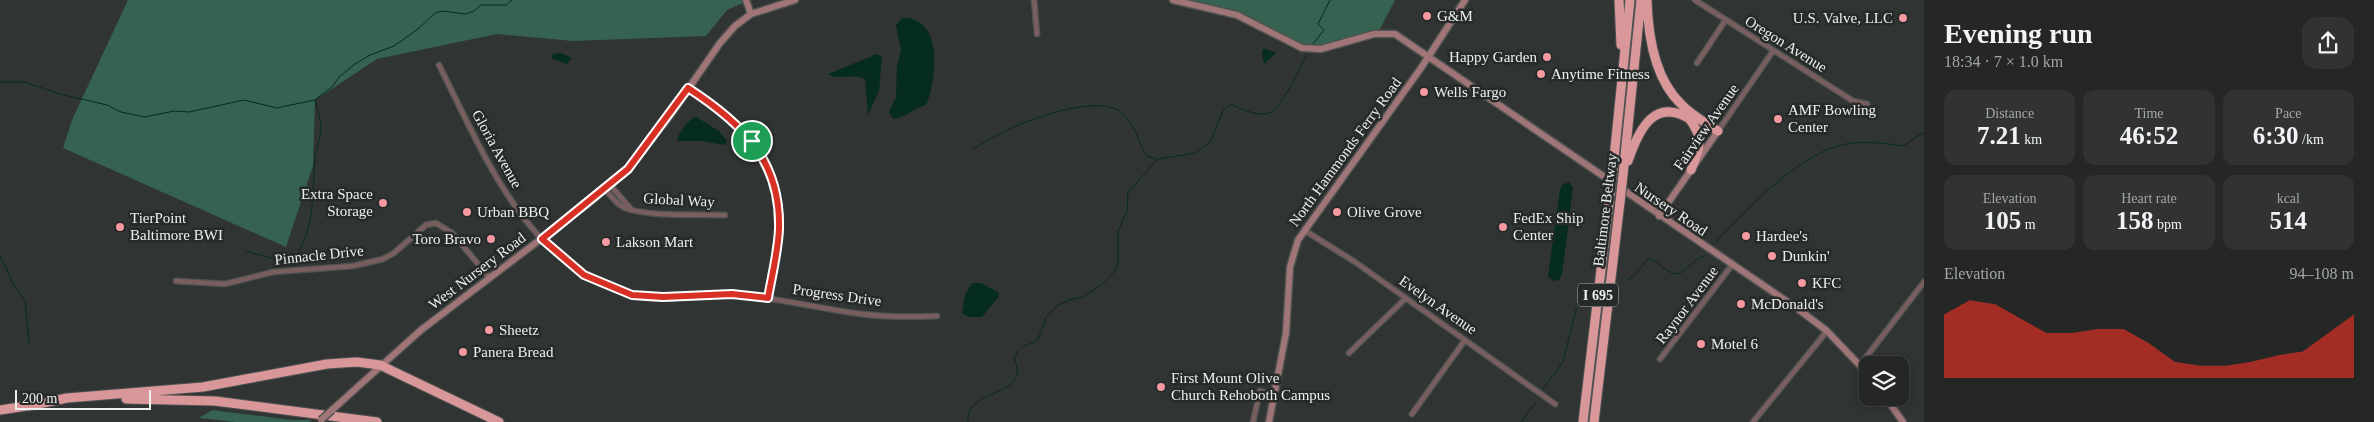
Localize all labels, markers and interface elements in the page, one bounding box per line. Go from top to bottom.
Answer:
place label: G&M [1437,8,1473,24]
marker: G&M [1421,10,1433,22]
place label: U.S. Valve, LLC [1793,10,1893,26]
street label: Oregon Avenue [1742,12,1830,76]
marker: U.S. Valve, LLC [1897,12,1909,24]
button: share [2302,17,2354,69]
text: Evening run [1944,18,2093,49]
place label: Happy Garden [1449,49,1537,65]
marker: Happy Garden [1541,51,1553,63]
text: 18:34 · 7 × 1.0 km [1944,53,2063,70]
place label: Anytime Fitness [1551,66,1650,82]
marker: Anytime Fitness [1535,68,1547,80]
street label: North Hammonds Ferry Road [1286,74,1405,229]
street label: Fairview Avenue [1670,80,1742,173]
place label: Wells Fargo [1434,84,1506,100]
marker: Wells Fargo [1418,86,1430,98]
place label: AMF Bowling Center [1788,102,1876,135]
text: Distance [1985,106,2034,121]
text: Time [2134,106,2164,121]
text: Pace [2275,106,2302,121]
street label: Gloria Avenue [469,107,525,191]
marker: AMF Bowling Center [1772,113,1784,125]
pin [731,120,773,162]
text: 7.21 [1977,122,2021,149]
text: 46:52 [2120,122,2178,149]
text: 6:30 [2253,122,2299,149]
icon: arrive [738,127,766,155]
text: km [2021,132,2042,147]
text: /km [2299,132,2324,147]
street label: Baltimore Beltway [1590,152,1620,267]
street label: Nursery Road [1632,179,1711,239]
place label: Extra Space Storage [301,186,373,219]
street label: Global Way [643,190,716,210]
text: Elevation [1983,191,2036,206]
text: Heart rate [2121,191,2177,206]
text: kcal [2277,191,2300,206]
marker: Extra Space Storage [377,197,389,209]
place label: Urban BBQ [477,204,549,220]
place label: Olive Grove [1347,204,1422,220]
marker: Urban BBQ [461,206,473,218]
marker: Olive Grove [1331,206,1343,218]
text: 105 [1984,207,2021,234]
text: 158 [2116,207,2154,234]
text: 514 [2270,207,2307,234]
place label: TierPoint Baltimore BWI [130,210,223,243]
place label: FedEx Ship Center [1513,210,1583,243]
text: m [2021,217,2036,232]
text: bpm [2154,217,2182,232]
marker: TierPoint Baltimore BWI [114,221,126,233]
marker: FedEx Ship Center [1497,221,1509,233]
place label: Hardee's [1756,228,1808,244]
street label: West Nursery Road [425,229,529,313]
marker: Hardee's [1740,230,1752,242]
place label: Toro Bravo [412,231,481,247]
marker: Toro Bravo [485,233,497,245]
place label: Lakson Mart [616,234,694,250]
marker: Lakson Mart [600,236,612,248]
street label: Pinnacle Drive [274,242,365,268]
place label: Dunkin' [1782,248,1830,264]
marker: Dunkin' [1766,250,1778,262]
street label: Raynor Avenue [1653,263,1721,347]
text: Elevation [1944,265,2005,282]
text: 94–108 m [2290,265,2354,282]
street label: Evelyn Avenue [1396,272,1480,338]
place label: KFC [1812,275,1841,291]
marker: KFC [1796,277,1808,289]
street label: Progress Drive [792,281,883,309]
road number: I 695 [1578,284,1618,306]
place label: McDonald's [1751,296,1824,312]
marker: McDonald's [1735,298,1747,310]
place label: Sheetz [499,322,539,338]
marker: Sheetz [483,324,495,336]
place label: Motel 6 [1711,336,1759,352]
marker: Motel 6 [1695,338,1707,350]
place label: Panera Bread [473,344,554,360]
marker: Panera Bread [457,346,469,358]
map controls [1859,356,1909,406]
button: layers [1859,356,1909,406]
place label: First Mount Olive Church Rehoboth Campus [1171,370,1330,403]
marker: First Mount Olive Church Rehoboth Campus [1155,381,1167,393]
scale bar [15,387,151,410]
text: 200 m [22,391,57,406]

